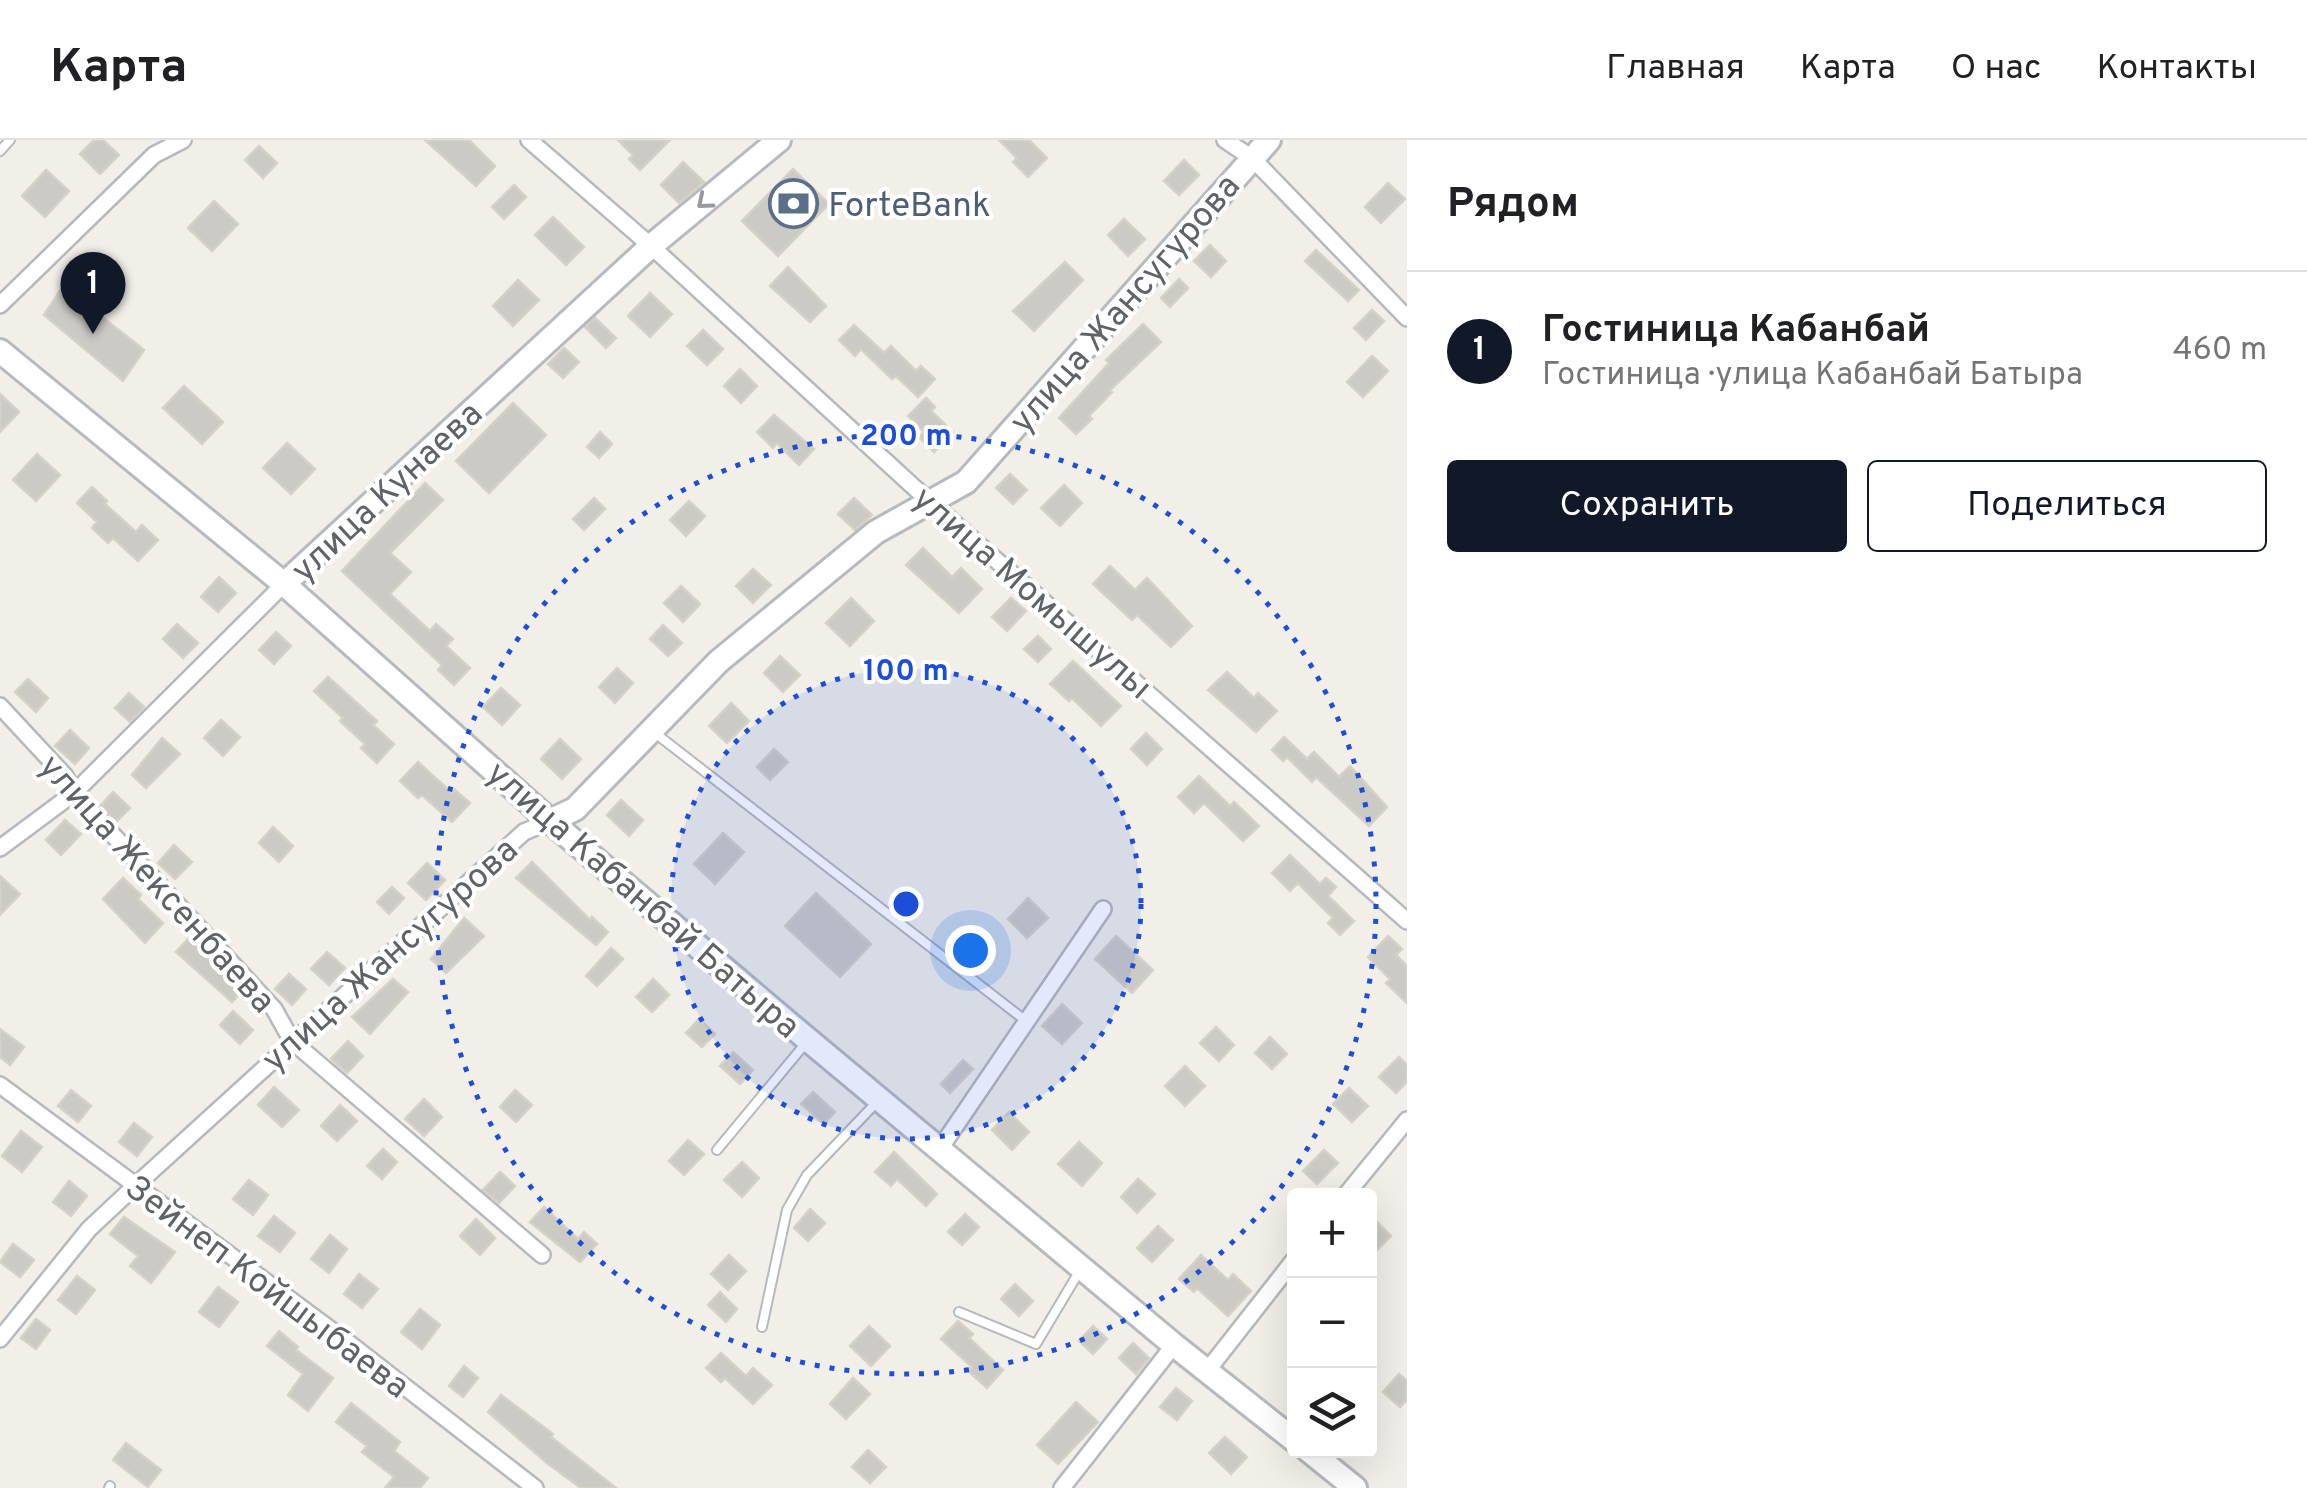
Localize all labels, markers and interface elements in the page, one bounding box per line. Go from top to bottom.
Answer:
text: Карта [50,39,187,99]
text: Главная [1606,47,1745,91]
text: Карта [1800,47,1896,91]
text: О нас [1951,47,2042,91]
text: Контакты [2097,47,2257,91]
street label: улица Жансугурова [1001,166,1251,444]
bank icon: ForteBank [767,178,819,230]
text: Рядом [1447,179,1579,232]
place label: ForteBank [828,185,991,229]
one-way arrow [697,190,715,208]
pin: 1 [61,251,126,334]
text: Гостиница Кабанбай [1542,307,1930,356]
text: 1 [1473,331,1486,371]
text: 460 m [2173,331,2267,371]
text: Гостиница · улица Кабанбай Батыра [1542,356,2083,396]
street label: улица Кунаева [283,393,493,593]
text: 200 m [860,419,952,456]
button: Сохранить [1447,460,1847,552]
button: Поделиться [1867,460,2267,552]
street label: улица Момышулы [902,478,1160,710]
text: 100 m [863,654,949,691]
street label: улица Жексенбаева [28,746,284,1024]
street label: улица Кабанбай Батыра [476,753,808,1050]
street label: улица Жансугурова [254,830,528,1083]
centre of rings [888,886,924,922]
your location [945,925,996,976]
street label: Зейнеп Койшыбаева [115,1167,417,1410]
map controls [1287,1188,1377,1458]
button: + [1287,1188,1377,1278]
button: − [1287,1278,1377,1368]
button: layers [1287,1368,1377,1458]

